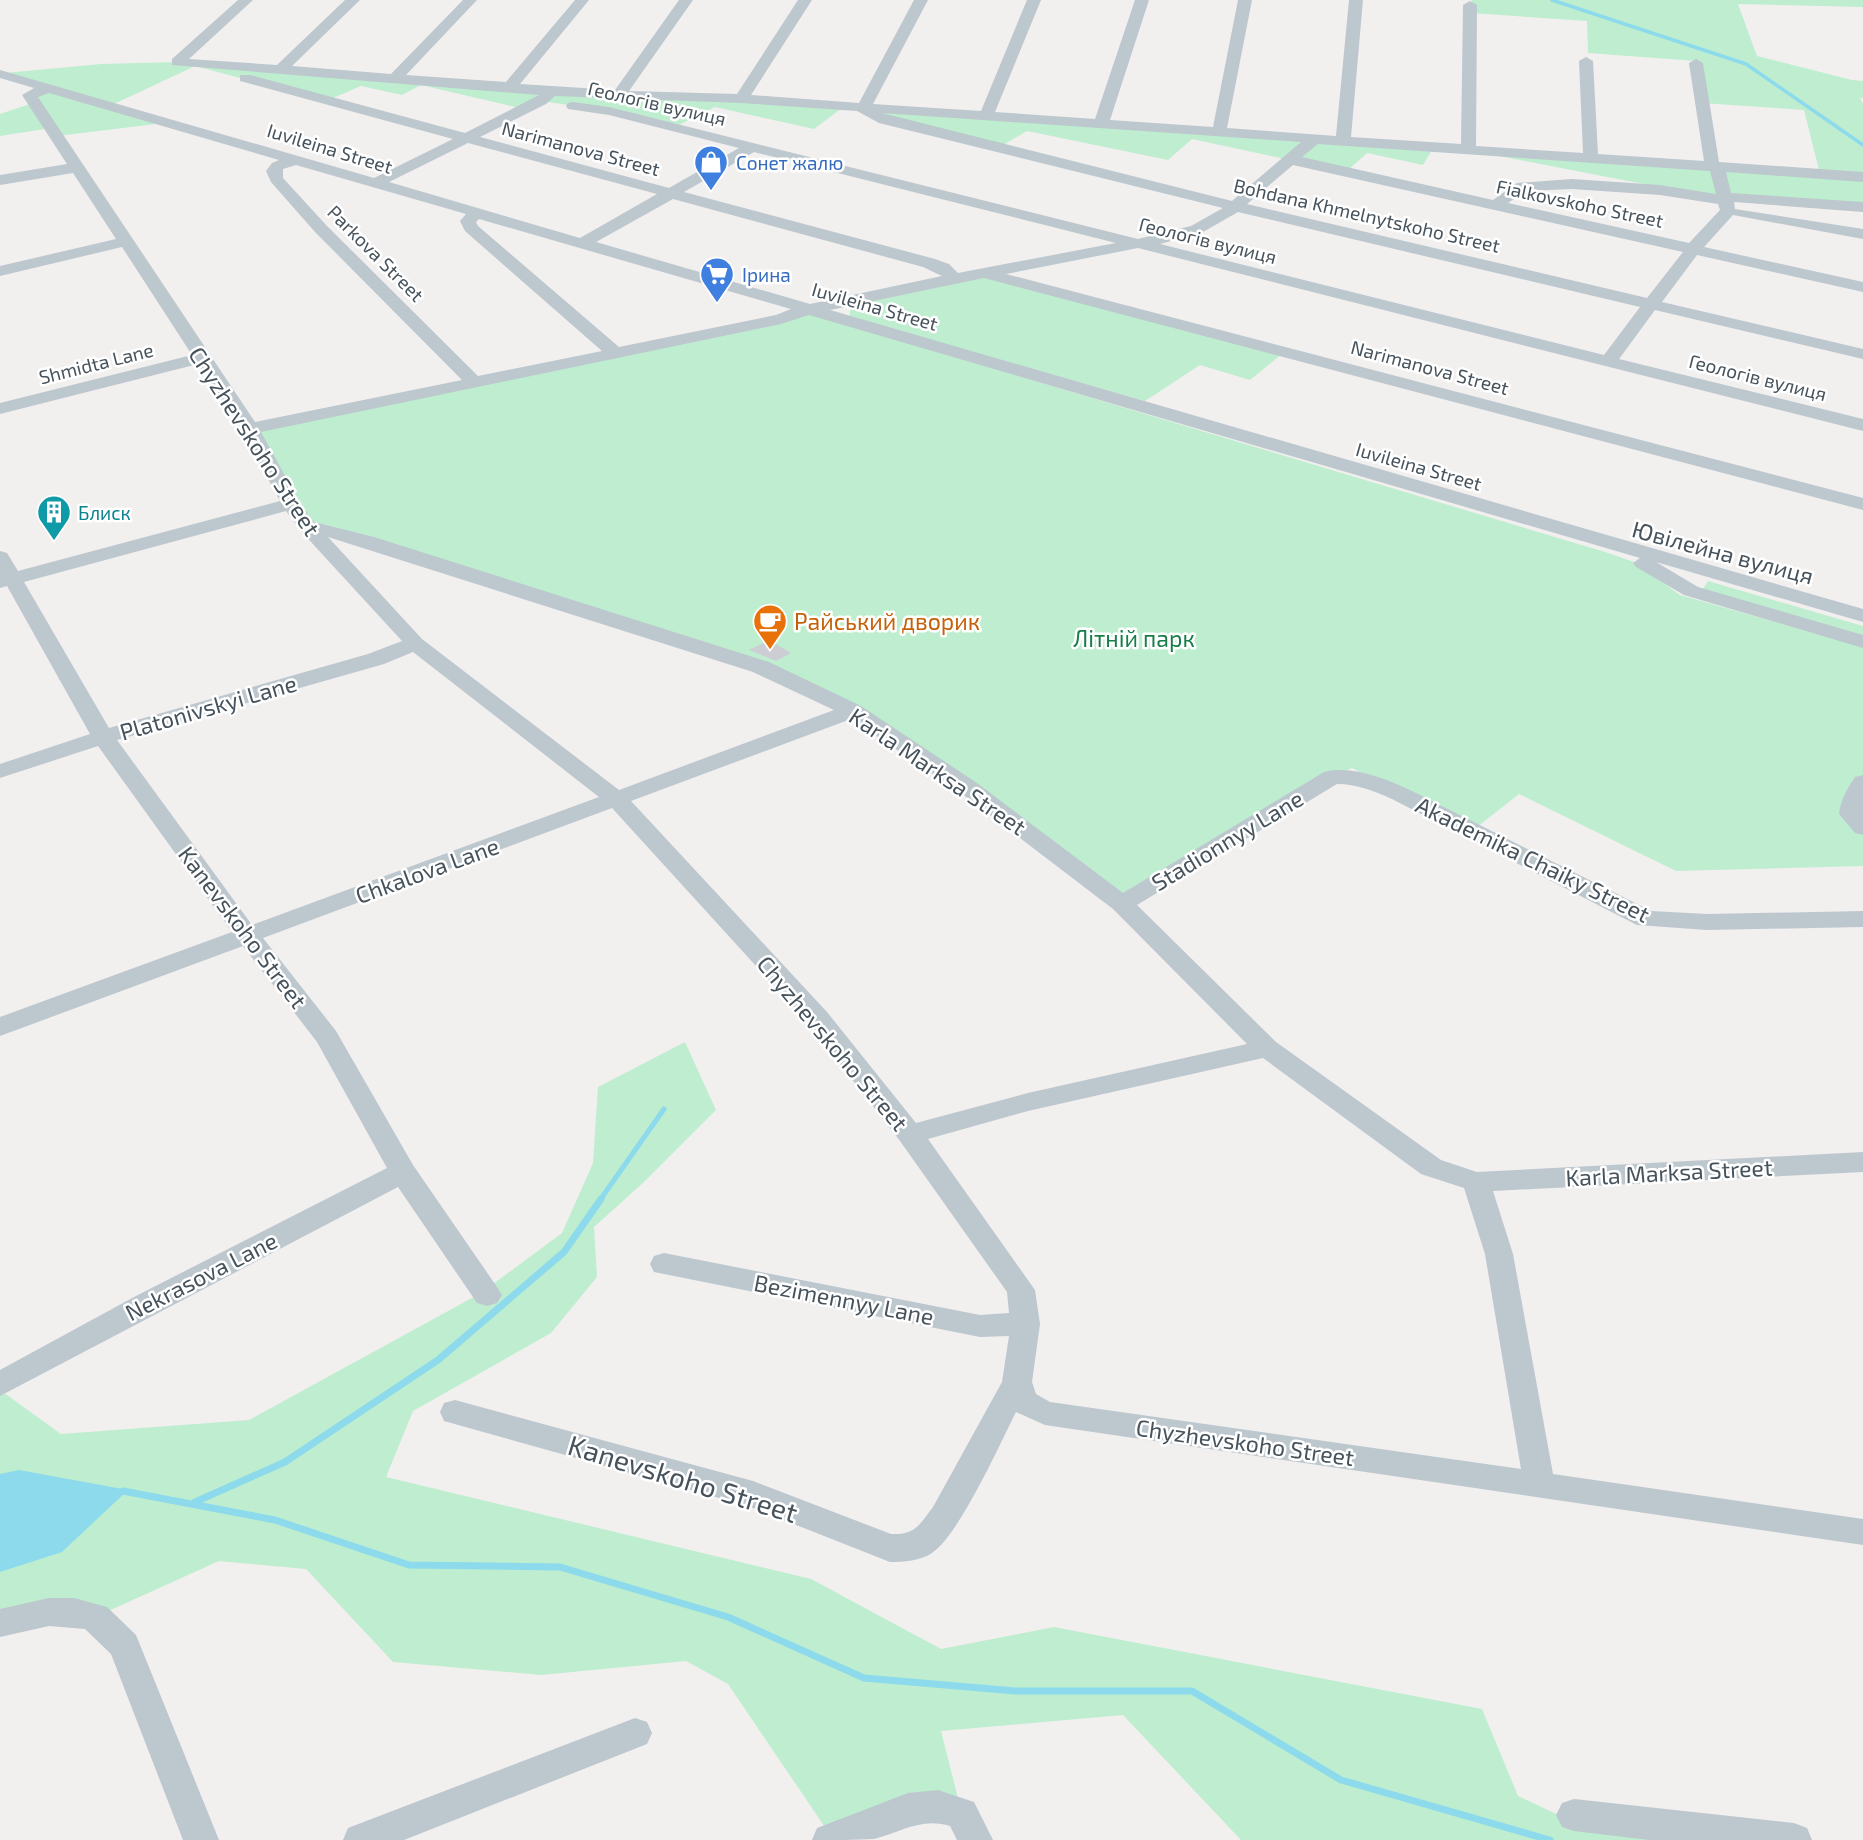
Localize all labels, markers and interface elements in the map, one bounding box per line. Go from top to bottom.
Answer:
street label: Геологів вулиця [586,76,728,131]
street label: Narimanova Street [500,116,662,180]
street label: Iuvileina Street [265,118,395,178]
shop icon: Сонет жалю [692,143,730,192]
place label: Сонет жалю [736,151,843,174]
street label: Bohdana Khmelnytskoho Street [1232,173,1502,257]
street label: Fialkovskoho Street [1495,174,1665,232]
street label: Parkova Street [323,200,429,306]
street label: Геологів вулиця [1137,212,1279,269]
supermarket icon: Ірина [698,255,736,304]
place label: Ірина [742,263,791,286]
street label: Iuvileina Street [810,277,940,335]
street label: Narimanova Street [1349,335,1511,399]
street label: Shmidta Lane [36,338,156,388]
street label: Chyzhevskoho Street [183,341,327,541]
street label: Геологів вулиця [1687,349,1829,406]
street label: Iuvileina Street [1354,437,1484,495]
building icon: Блиск [35,493,73,542]
place label: Блиск [78,501,131,524]
street label: Ювілейна вулиця [1629,514,1817,591]
cafe icon: Райський дворик [751,602,789,651]
place label: Райський дворик [794,607,980,635]
park label: Літній парк [1073,624,1195,652]
street label: Platonivskyi Lane [116,668,300,746]
street label: Karla Marksa Street [844,701,1032,841]
street label: Stadionnyy Lane [1146,784,1308,896]
street label: Akademika Chaiky Street [1412,790,1655,928]
street label: Chkalova Lane [351,831,503,909]
street label: Kanevskoho Street [173,840,313,1014]
street label: Chyzhevskoho Street [752,950,915,1136]
street label: Karla Marksa Street [1565,1153,1773,1191]
street label: Nekrasova Lane [120,1226,282,1326]
street label: Bezimennyy Lane [752,1268,936,1330]
street label: Chyzhevskoho Street [1134,1413,1356,1471]
street label: Kanevskoho Street [564,1427,802,1529]

